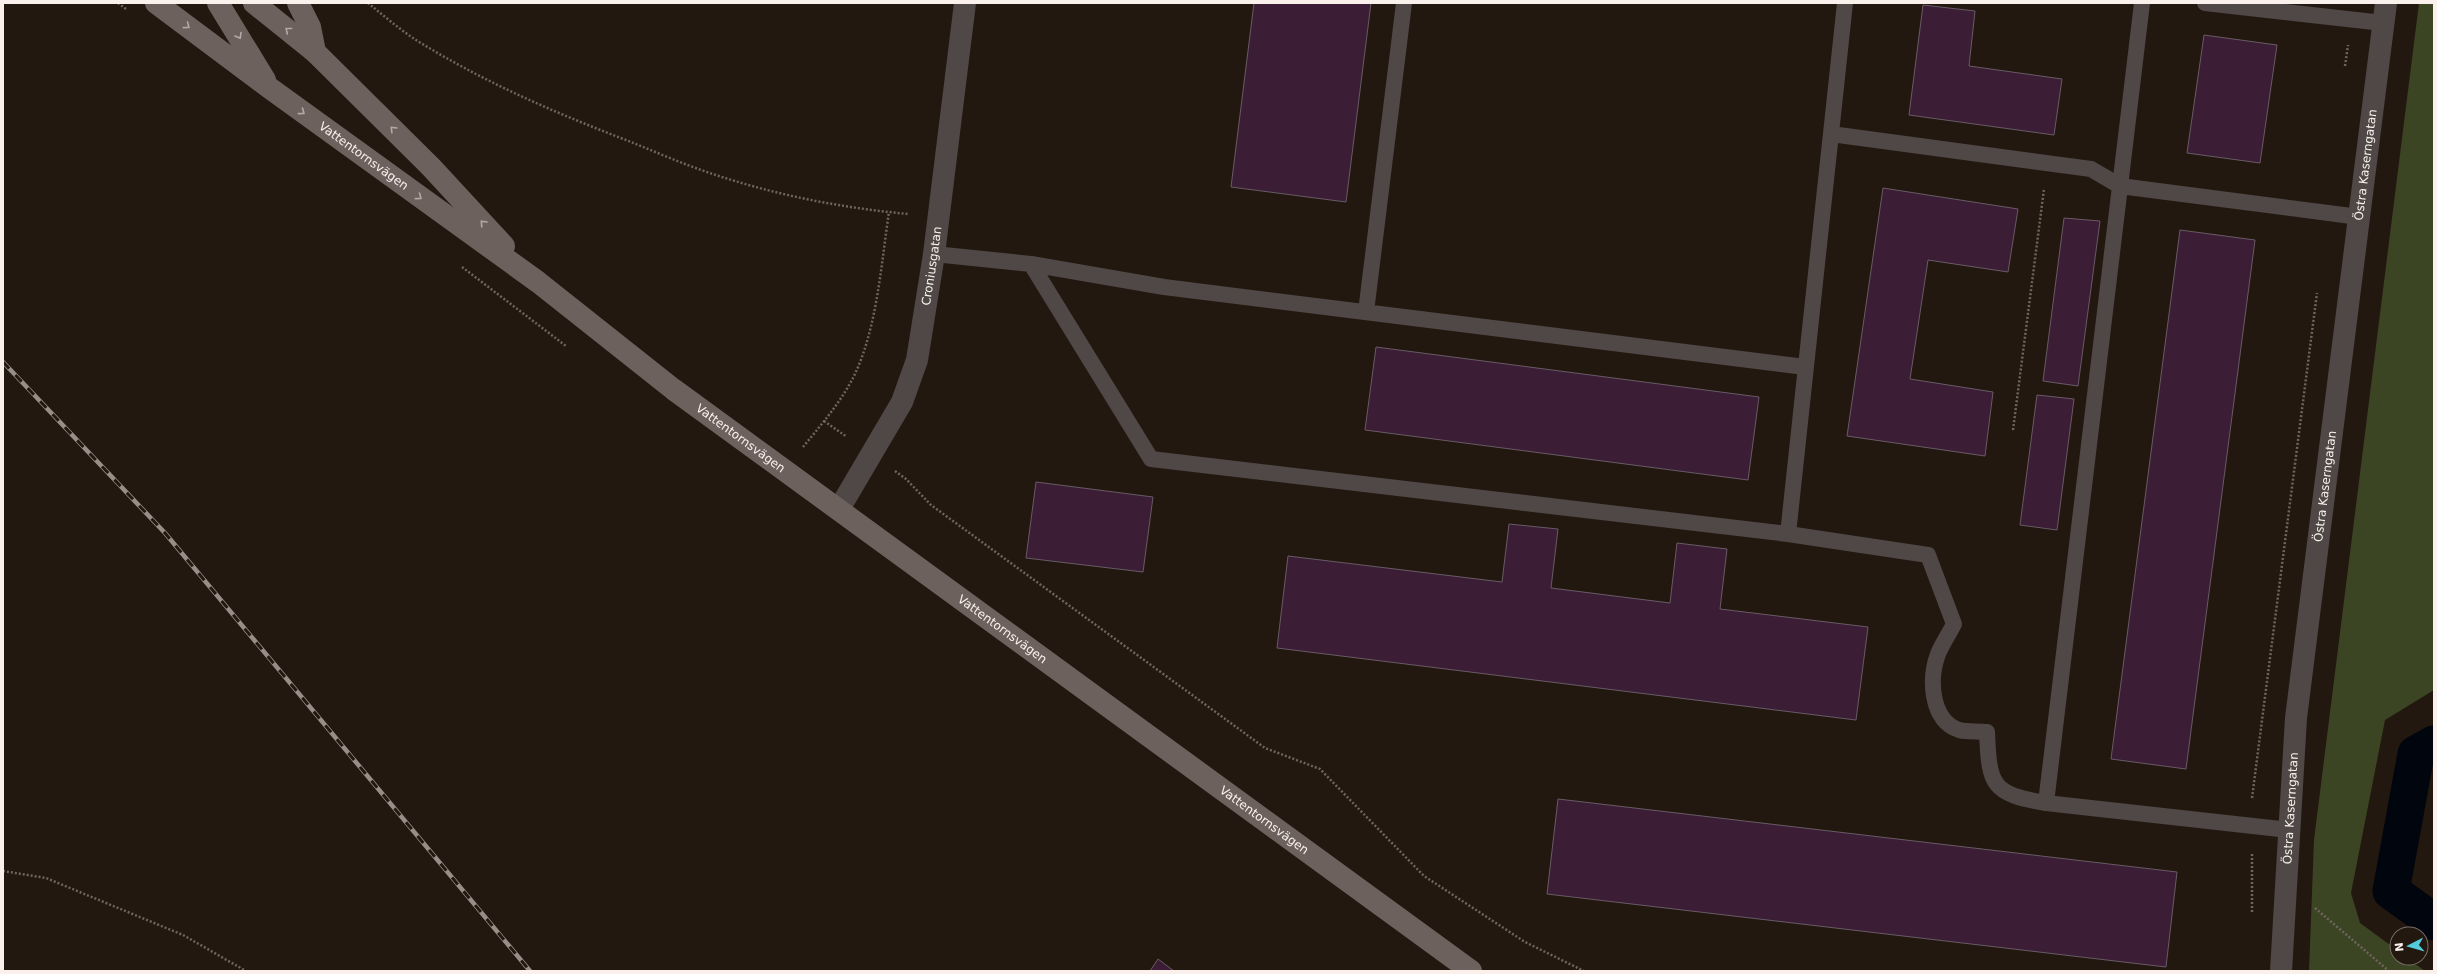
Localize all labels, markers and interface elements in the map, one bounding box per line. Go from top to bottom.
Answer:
one-way arrow [183,22,190,29]
one-way arrow [286,28,293,35]
one-way arrow [234,32,241,39]
one-way arrow [298,107,305,114]
street label: Östra Kaserngatan [2350,108,2380,221]
street label: Vattentornsvägen [316,119,411,193]
one-way arrow [390,126,398,134]
one-way arrow [415,192,422,199]
one-way arrow [480,220,488,228]
street label: Croniusgatan [919,226,944,307]
street label: Vattentornsvägen [693,401,788,475]
street label: Östra Kaserngatan [2309,430,2339,543]
street label: Vattentornsvägen [955,592,1050,666]
street label: Östra Kaserngatan [2278,752,2301,865]
street label: Vattentornsvägen [1217,783,1311,857]
north arrow [2389,926,2429,966]
text: N [2393,942,2406,952]

